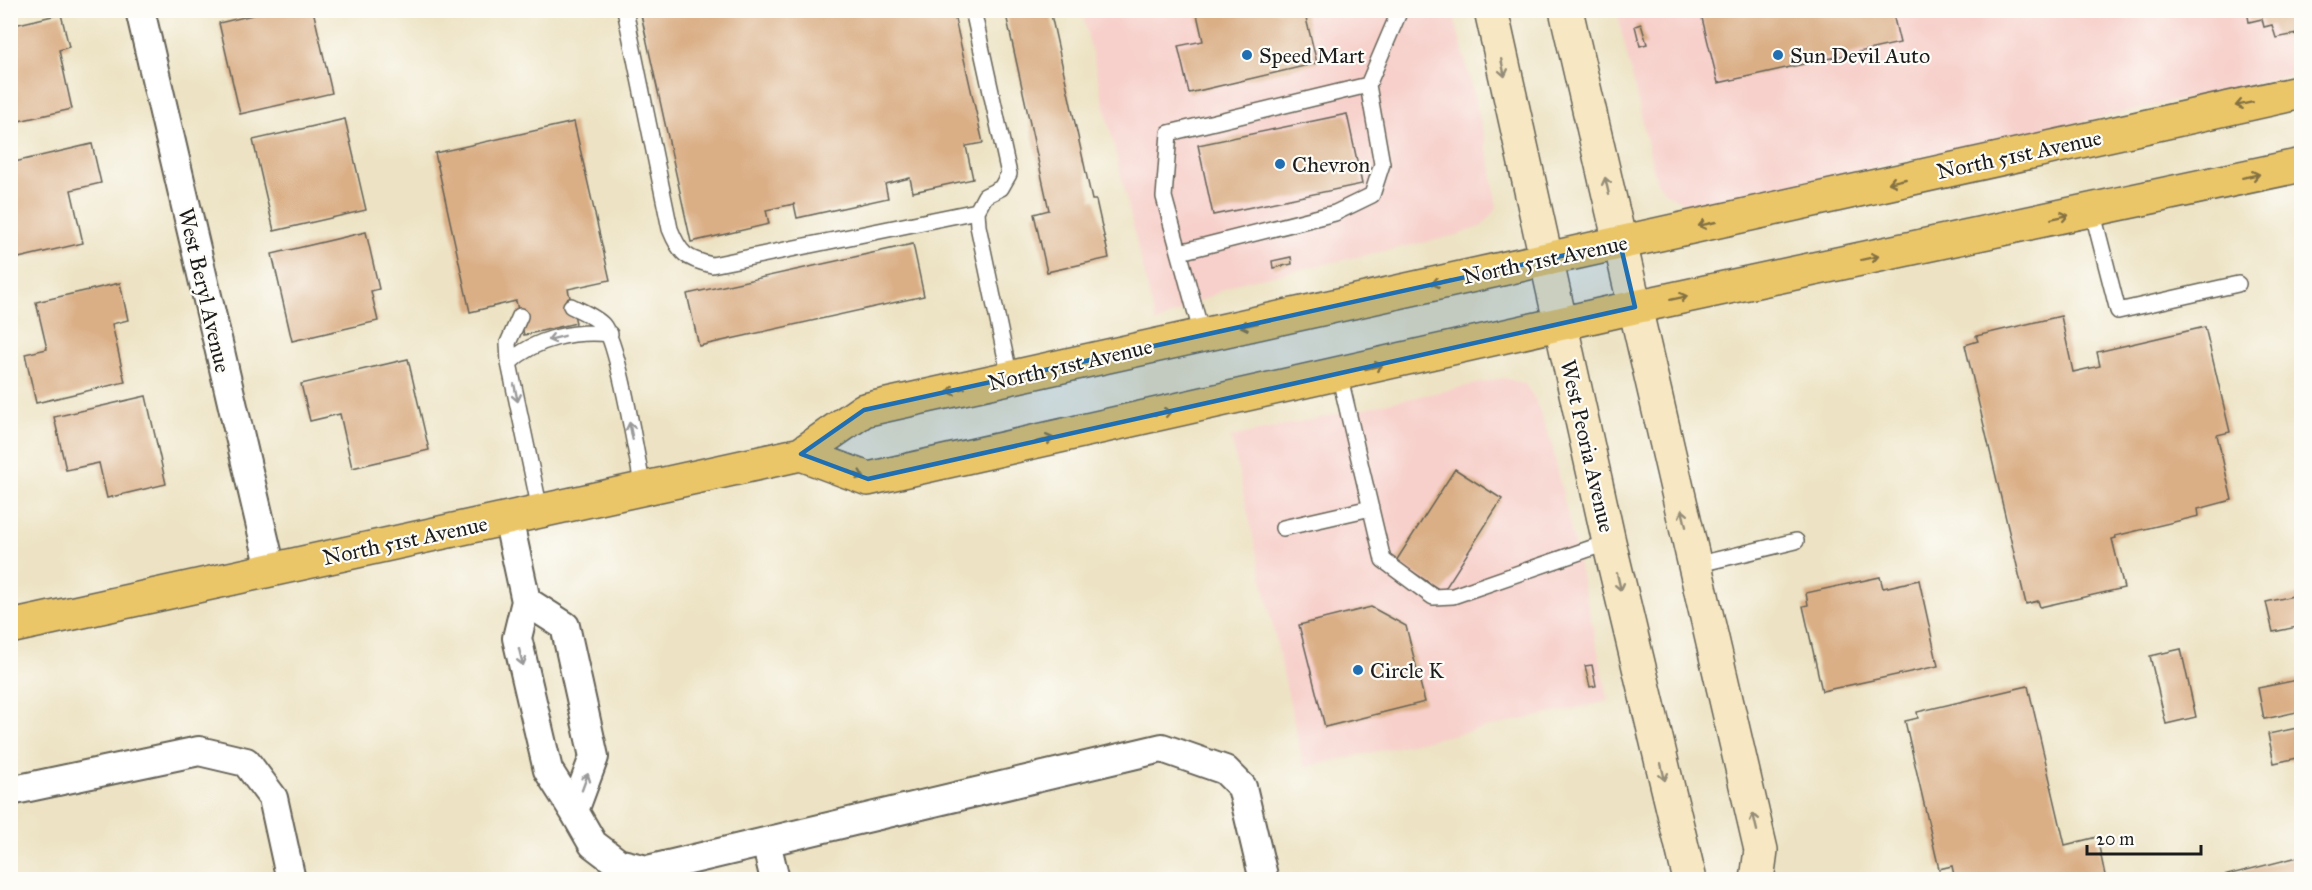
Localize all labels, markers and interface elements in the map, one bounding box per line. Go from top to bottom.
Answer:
place label: Speed Mart [1259,42,1365,69]
place label: Sun Devil Auto [1790,42,1930,69]
marker: Speed Mart [1240,48,1254,62]
marker: Sun Devil Auto [1771,48,1785,62]
one-way arrow [1498,57,1509,77]
one-way arrow [2235,99,2254,111]
street label: North 51st Avenue [1934,124,2104,185]
place label: Chevron [1292,151,1370,178]
marker: Chevron [1273,157,1287,171]
one-way arrow [2241,170,2260,181]
one-way arrow [1888,176,1908,187]
one-way arrow [1600,177,1612,196]
street label: West Beryl Avenue [172,205,237,375]
one-way arrow [2050,211,2070,222]
one-way arrow [1698,218,1717,230]
street label: North 51st Avenue [1460,229,1630,290]
one-way arrow [1860,251,1879,263]
one-way arrow [1430,277,1449,289]
one-way arrow [1669,292,1688,303]
one-way arrow [1240,319,1259,331]
street label: North 51st Avenue [985,332,1155,397]
one-way arrow [547,333,566,345]
street label: West Peoria Avenue [1555,357,1621,535]
one-way arrow [1365,360,1384,372]
one-way arrow [510,383,522,402]
one-way arrow [947,384,966,396]
one-way arrow [1154,407,1173,419]
one-way arrow [625,422,636,442]
one-way arrow [1036,433,1055,445]
one-way arrow [846,470,864,481]
one-way arrow [1678,509,1689,529]
street label: North 51st Avenue [320,510,490,571]
one-way arrow [1613,573,1625,592]
one-way arrow [516,648,528,667]
place label: Circle K [1370,657,1445,684]
marker: Circle K [1351,663,1365,677]
one-way arrow [1658,762,1669,781]
one-way arrow [580,773,591,792]
one-way arrow [1748,813,1760,832]
scale bar [2087,818,2201,856]
text: 20 m [2096,828,2134,850]

